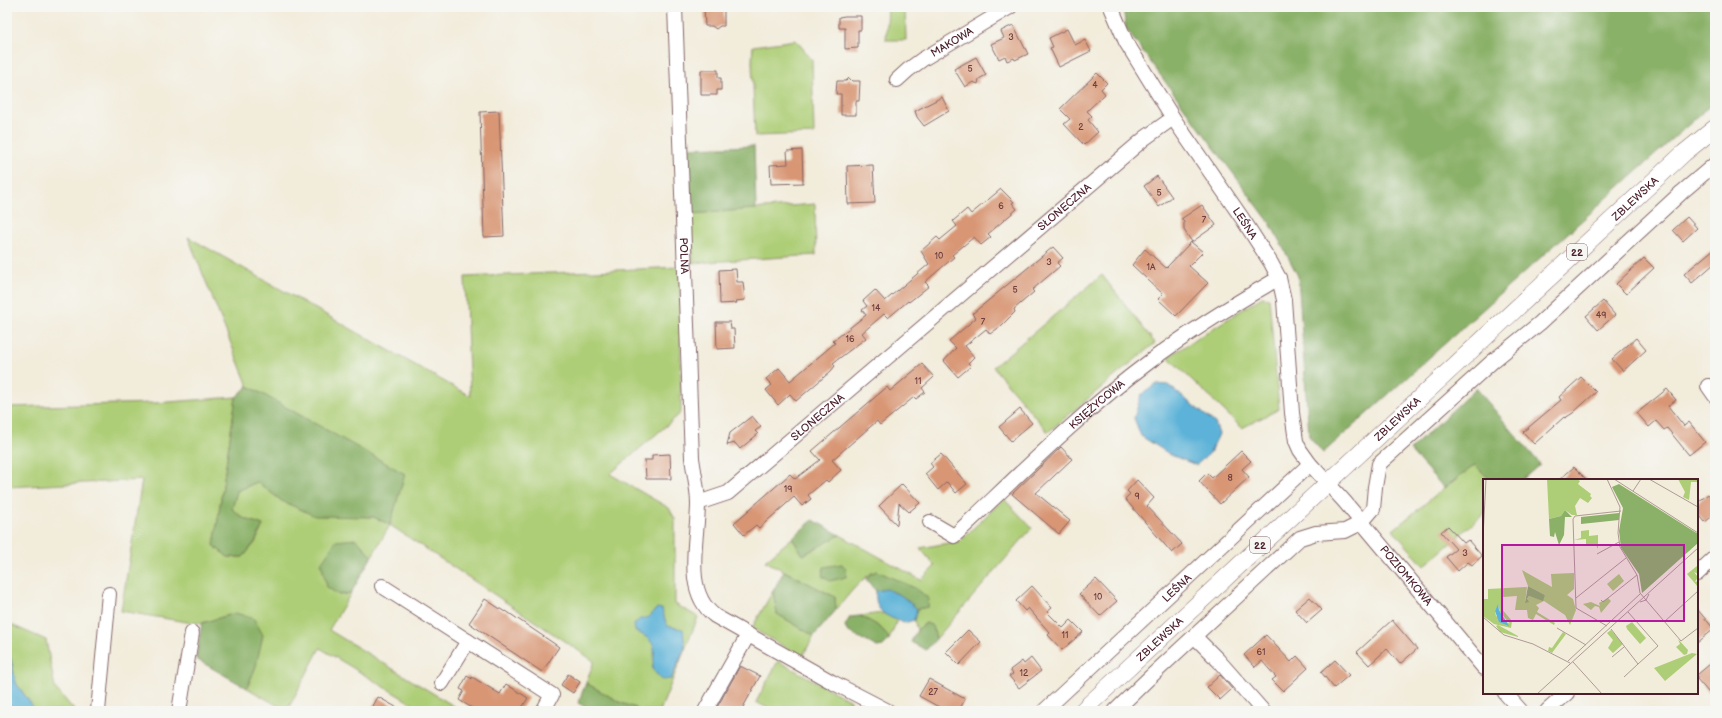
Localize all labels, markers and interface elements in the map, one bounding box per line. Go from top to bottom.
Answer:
street label: MAKOWA [928,24,976,60]
house number: 3 [1008,32,1014,43]
house number: 5 [967,64,973,75]
house number: 4 [1092,80,1098,91]
house number: 2 [1078,122,1084,133]
street label: ZBLEWSKA [1609,174,1661,224]
street label: SŁONECZNA [1035,181,1094,234]
house number: 5 [1156,188,1162,199]
house number: 6 [998,201,1004,212]
street label: LEŚNA [1230,205,1260,242]
house number: 7 [1202,215,1207,226]
street label: POLNA [677,237,691,275]
road number: 22 [1567,244,1587,260]
house number: 10 [935,251,943,262]
house number: 3 [1046,257,1052,268]
house number: 1A [1147,262,1156,273]
house number: 5 [1012,285,1018,296]
house number: 14 [872,303,881,314]
house number: 49 [1596,310,1606,321]
house number: 7 [981,317,986,328]
house number: 16 [846,334,855,345]
house number: 11 [915,376,921,387]
street label: KSIĘŻYCOWA [1067,377,1128,432]
street label: SŁONECZNA [788,391,847,444]
street label: ZBLEWSKA [1371,394,1424,444]
house number: 8 [1227,473,1233,484]
inset map [1483,479,1698,694]
house number: 19 [784,484,792,495]
house number: 9 [1134,491,1140,502]
road number: 22 [1250,537,1270,553]
street label: POZIOMKOWA [1377,543,1435,608]
house number: 3 [1462,548,1468,559]
street label: LEŚNA [1160,571,1195,605]
house number: 10 [1094,592,1102,603]
street label: ZBLEWSKA [1134,615,1186,665]
house number: 11 [1062,630,1068,641]
house number: 61 [1257,647,1265,658]
house number: 12 [1020,668,1029,679]
house number: 27 [928,687,938,698]

